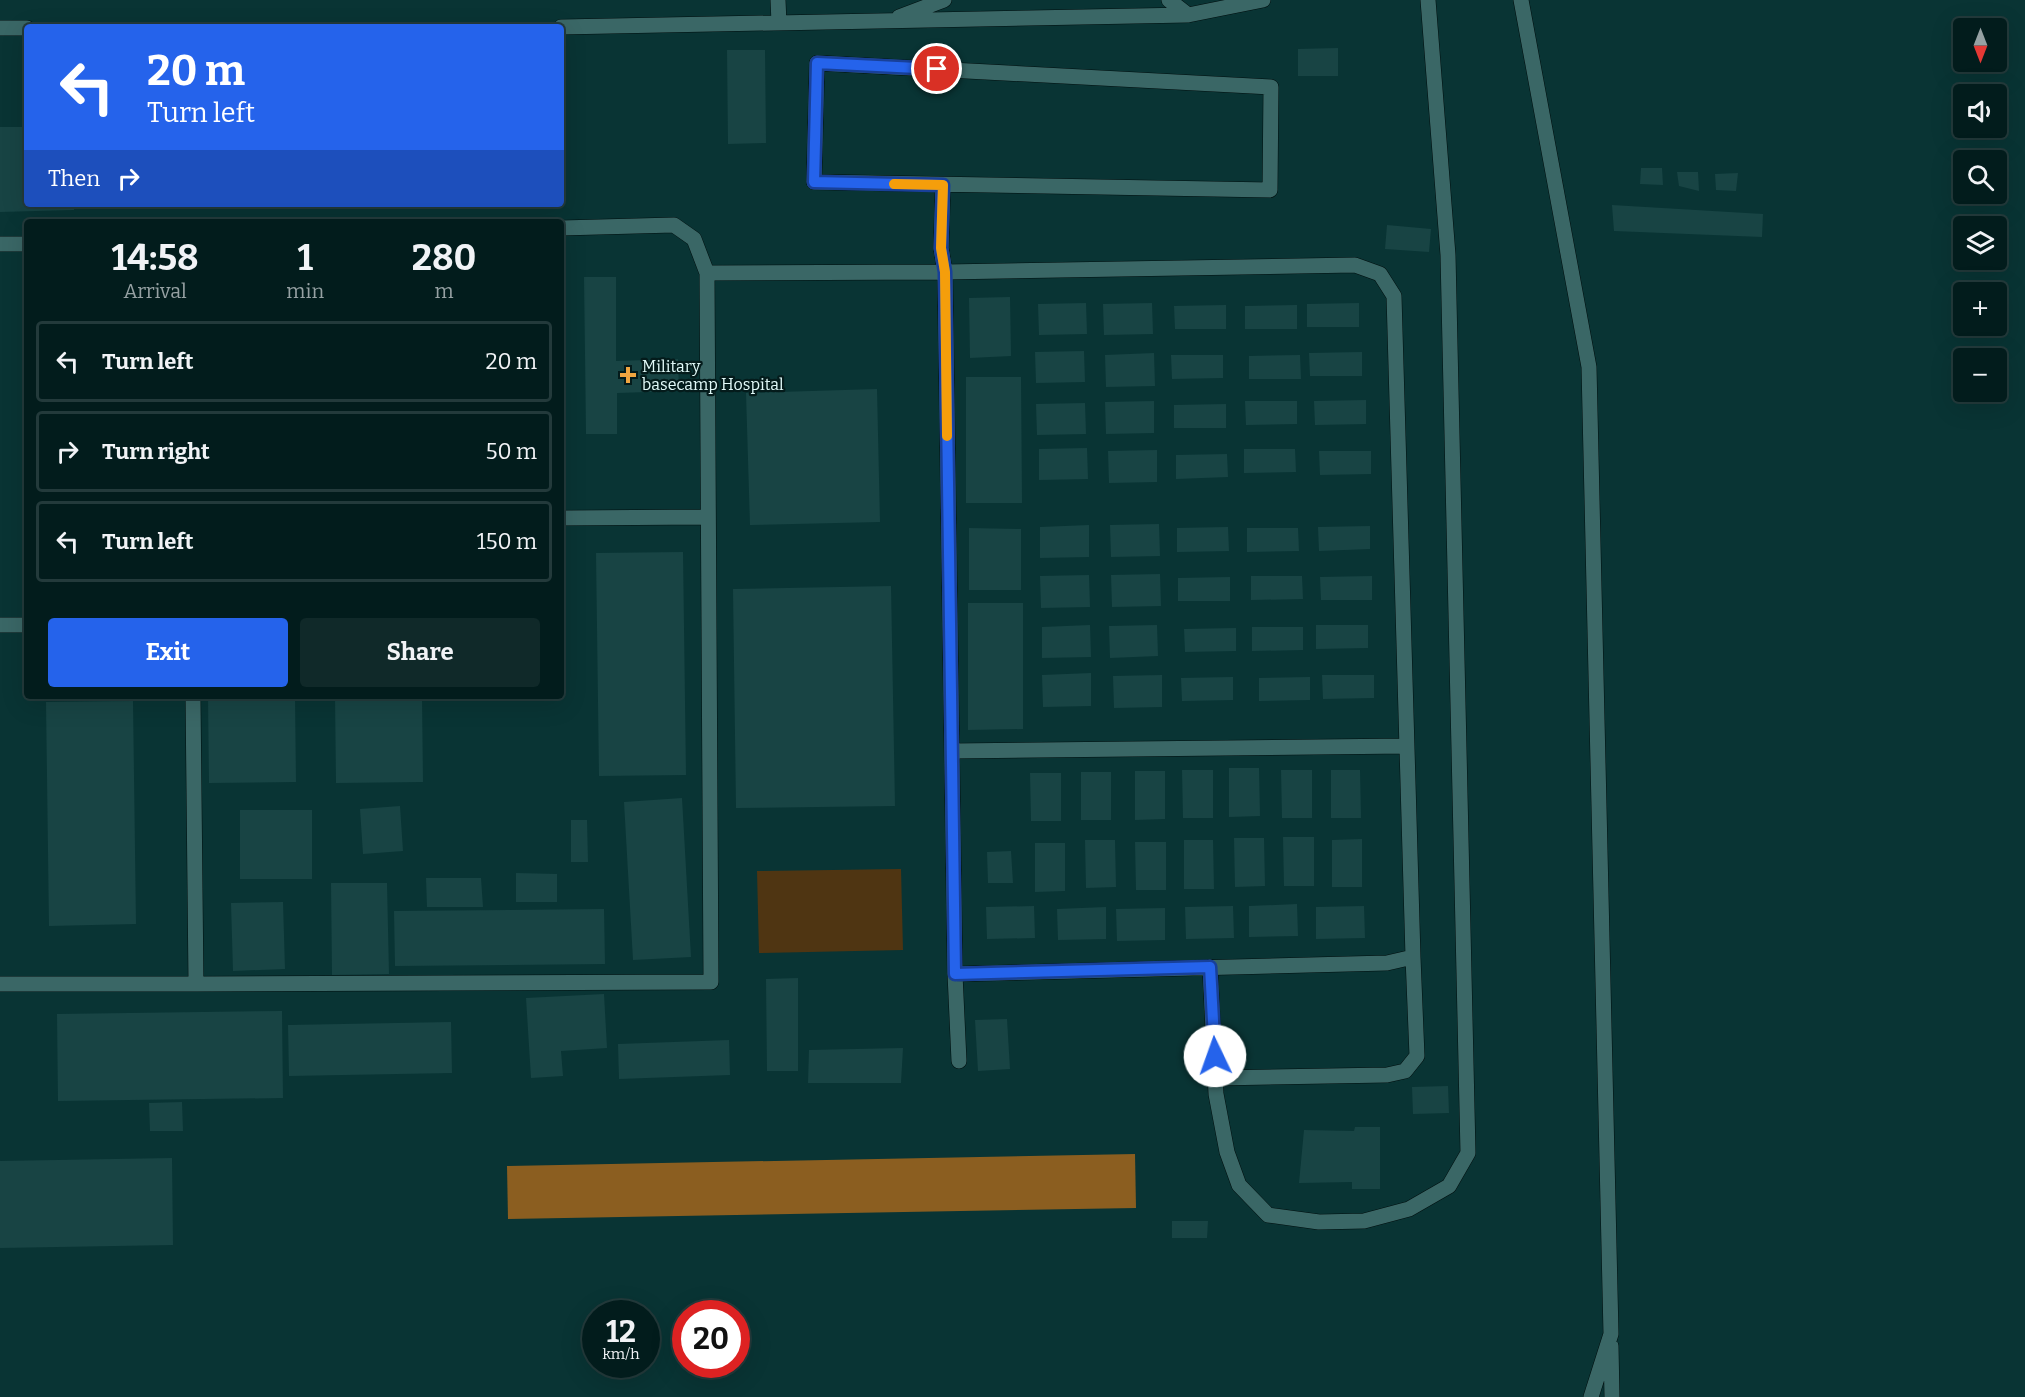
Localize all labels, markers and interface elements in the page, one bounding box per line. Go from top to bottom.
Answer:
north arrow [1953,18,2007,72]
map controls [1953,18,2007,402]
pin [911,43,962,94]
text: 20 m [147,46,245,96]
icon: left [48,48,126,126]
icon: arrive [920,52,953,85]
button: sound [1953,84,2007,138]
text: Turn left [147,97,255,129]
button: search [1953,150,2007,204]
icon: right [112,162,145,195]
text: Then [48,165,100,192]
button: layers [1953,216,2007,270]
text: 14:58 [112,236,199,280]
text: 1 [297,236,313,280]
text: 280 [412,236,476,280]
text: Arrival [123,279,187,303]
text: min [286,279,324,303]
text: m [434,279,454,303]
button: + [1953,282,2007,336]
icon: left [51,345,84,378]
text: Turn left [102,348,194,375]
text: 20 m [486,348,537,375]
button: − [1953,348,2007,402]
place label: Military basecamp Hospital [642,357,784,394]
marker: Military basecamp Hospital [619,366,637,384]
icon: right [51,435,84,468]
text: Turn right [102,438,210,465]
text: 50 m [486,438,537,465]
icon: left [51,525,84,558]
text: Turn left [102,528,194,555]
text: 150 m [477,528,537,555]
button: Exit [48,618,288,687]
button: Share [300,618,540,687]
position arrow [1183,1024,1247,1088]
speed limit sign: 20 [672,1300,750,1378]
text: 12 [606,1314,636,1350]
text: km/h [602,1345,640,1363]

